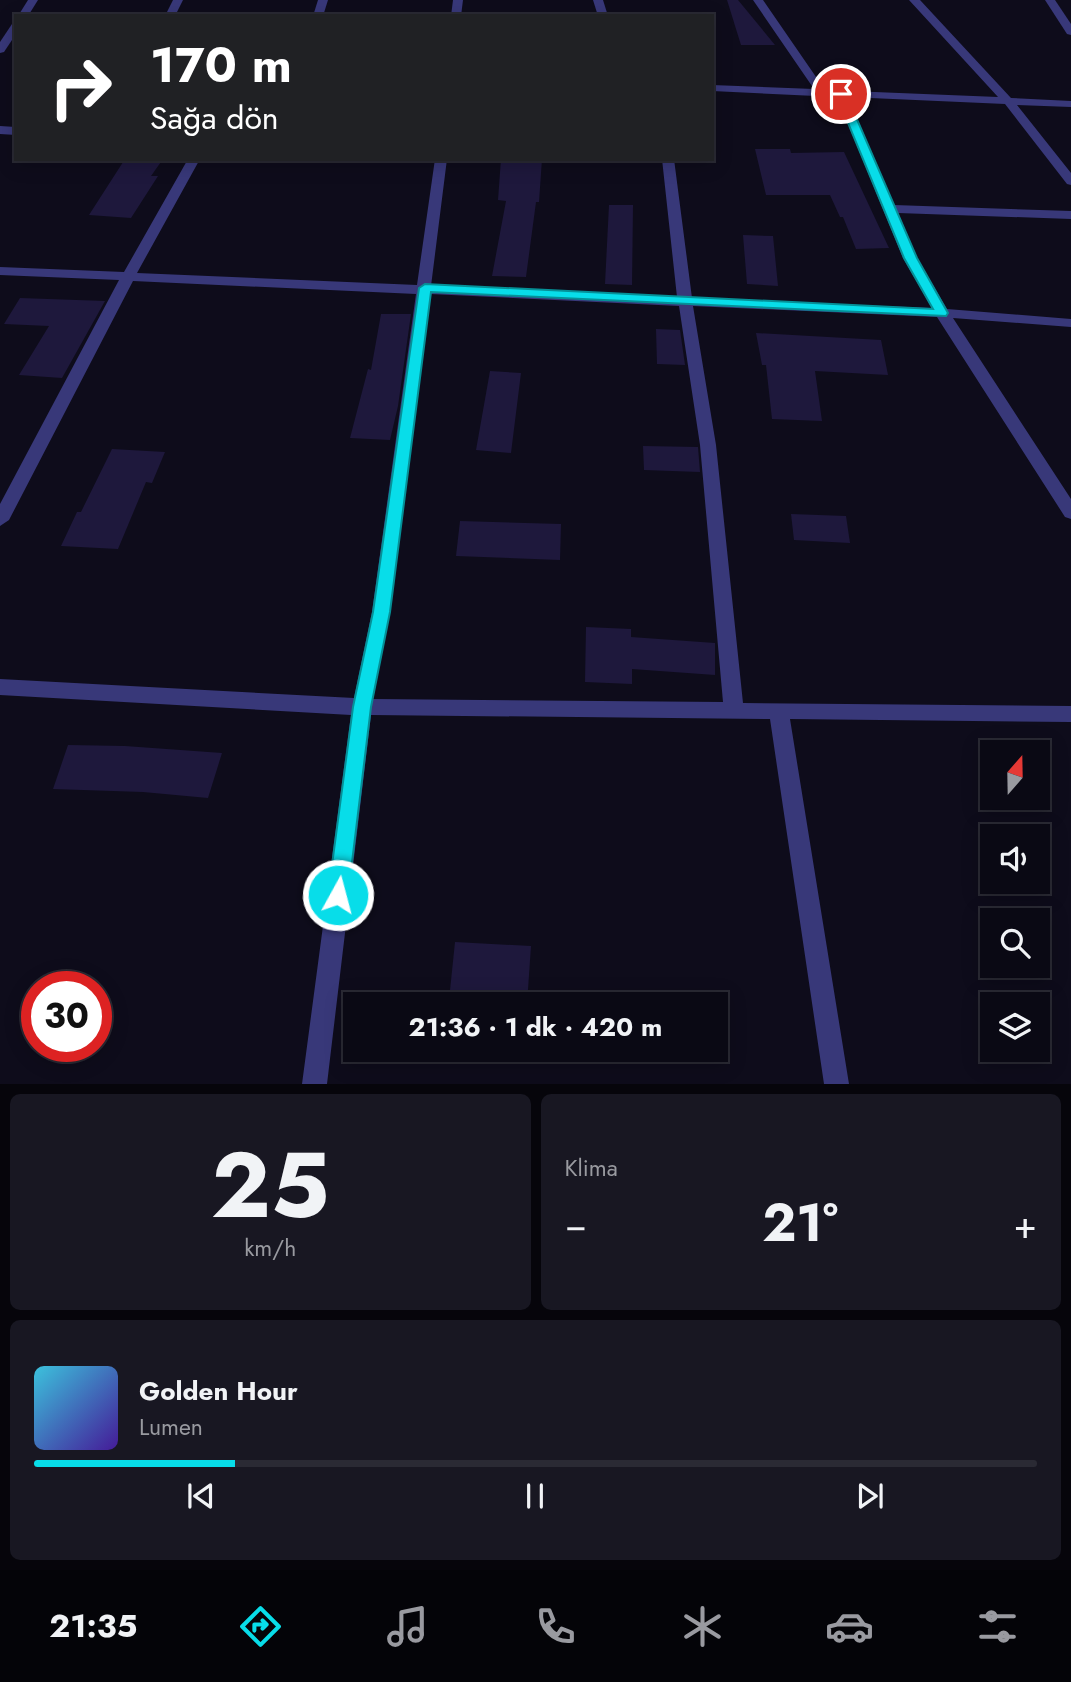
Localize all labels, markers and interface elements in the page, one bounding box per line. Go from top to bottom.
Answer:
text: 170 m [150,30,292,100]
icon: right [35,42,126,133]
pin [811,64,871,124]
icon: arrive [822,75,860,113]
text: Sağa dön [150,95,279,141]
north arrow [980,740,1050,810]
map controls [980,740,1050,1062]
button: sound [980,824,1050,894]
position arrow [301,858,375,932]
button: search [980,908,1050,978]
speed limit sign: 30 [21,971,112,1062]
button: layers [980,992,1050,1062]
text: 21:36 · 1 dk · 420 m [409,1008,662,1046]
text: 25 [211,1120,329,1251]
text: Klima [565,1151,618,1185]
text: 21° [762,1185,838,1261]
text: − [565,1197,587,1252]
text: + [1014,1197,1037,1252]
text: km/h [244,1231,296,1265]
text: Golden Hour [139,1372,298,1410]
text: Lumen [139,1410,203,1444]
icon: previous [182,1477,220,1515]
icon: pause [516,1477,554,1515]
icon: next [851,1477,889,1515]
icon: directions [236,1602,285,1651]
icon: music [383,1602,432,1651]
icon: phone [531,1602,580,1651]
icon: climate [678,1602,727,1651]
icon: car [825,1602,874,1651]
icon: filters [973,1602,1022,1651]
text: 21:35 [49,1603,137,1649]

